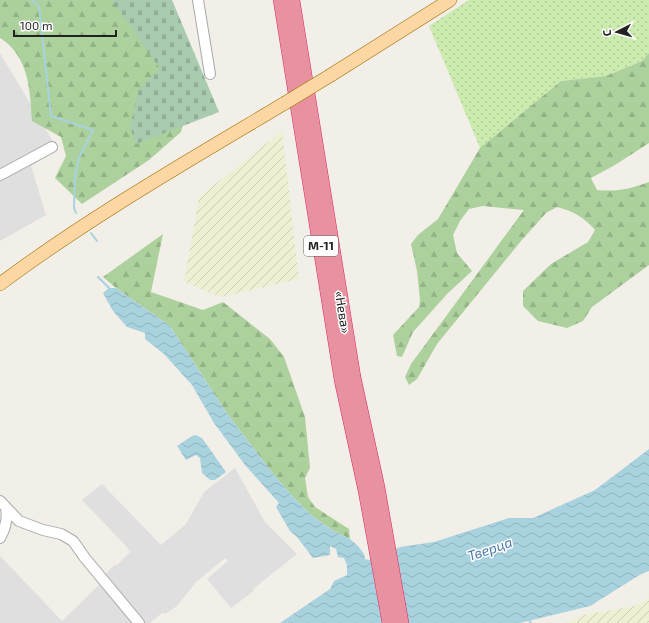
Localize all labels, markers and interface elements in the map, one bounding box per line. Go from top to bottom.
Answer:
scale bar [14,12,116,38]
north arrow [597,12,637,52]
text: 100 m [20,18,52,32]
text: С [600,29,613,37]
road number: М-11 [304,236,338,256]
street label: «Нева» [332,290,354,334]
water label: Тверца [465,533,514,564]

